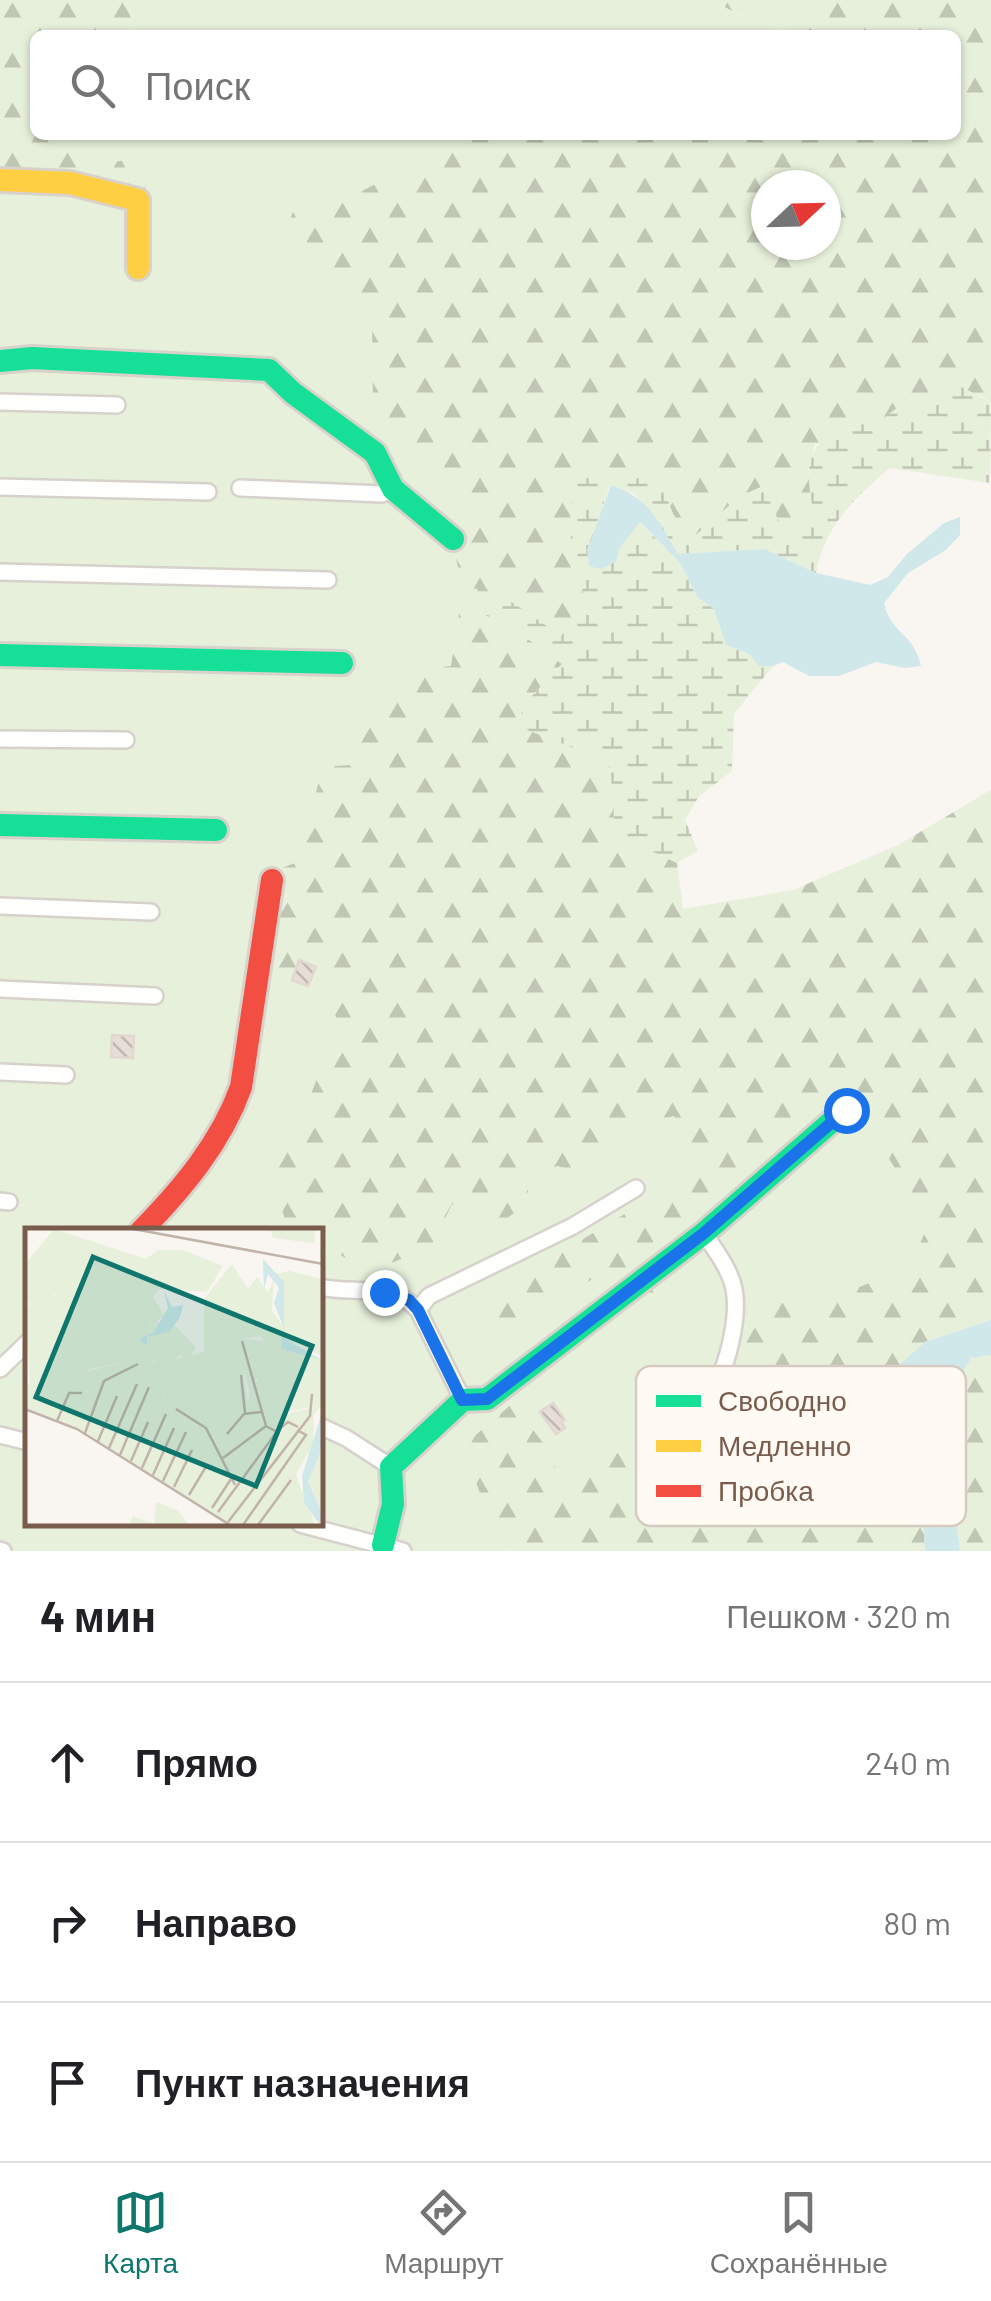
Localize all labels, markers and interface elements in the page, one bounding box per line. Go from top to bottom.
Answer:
search box [30,30,961,140]
icon: search [65,58,120,113]
text: Поиск [145,62,250,108]
north arrow [751,170,841,260]
route start [824,1088,870,1134]
inset map [25,1228,322,1526]
route end [362,1270,408,1316]
legend [636,1366,966,1526]
text: Свободно [718,1383,847,1417]
text: Медленно [718,1428,851,1462]
text: Пробка [718,1473,814,1507]
text: 4 мин [40,1590,156,1640]
text: Пешком · 320 m [726,1596,951,1634]
icon: ahead [40,1735,95,1790]
text: Прямо [135,1739,258,1785]
text: 240 m [865,1743,951,1781]
icon: right [40,1895,95,1950]
text: Направо [135,1899,297,1945]
text: 80 m [883,1903,951,1941]
icon: arrive [40,2055,95,2110]
text: Пункт назначения [135,2059,470,2105]
tab: Карта [103,2185,178,2280]
tab: Маршрут [384,2185,503,2280]
tab: Сохранённые [710,2185,888,2280]

